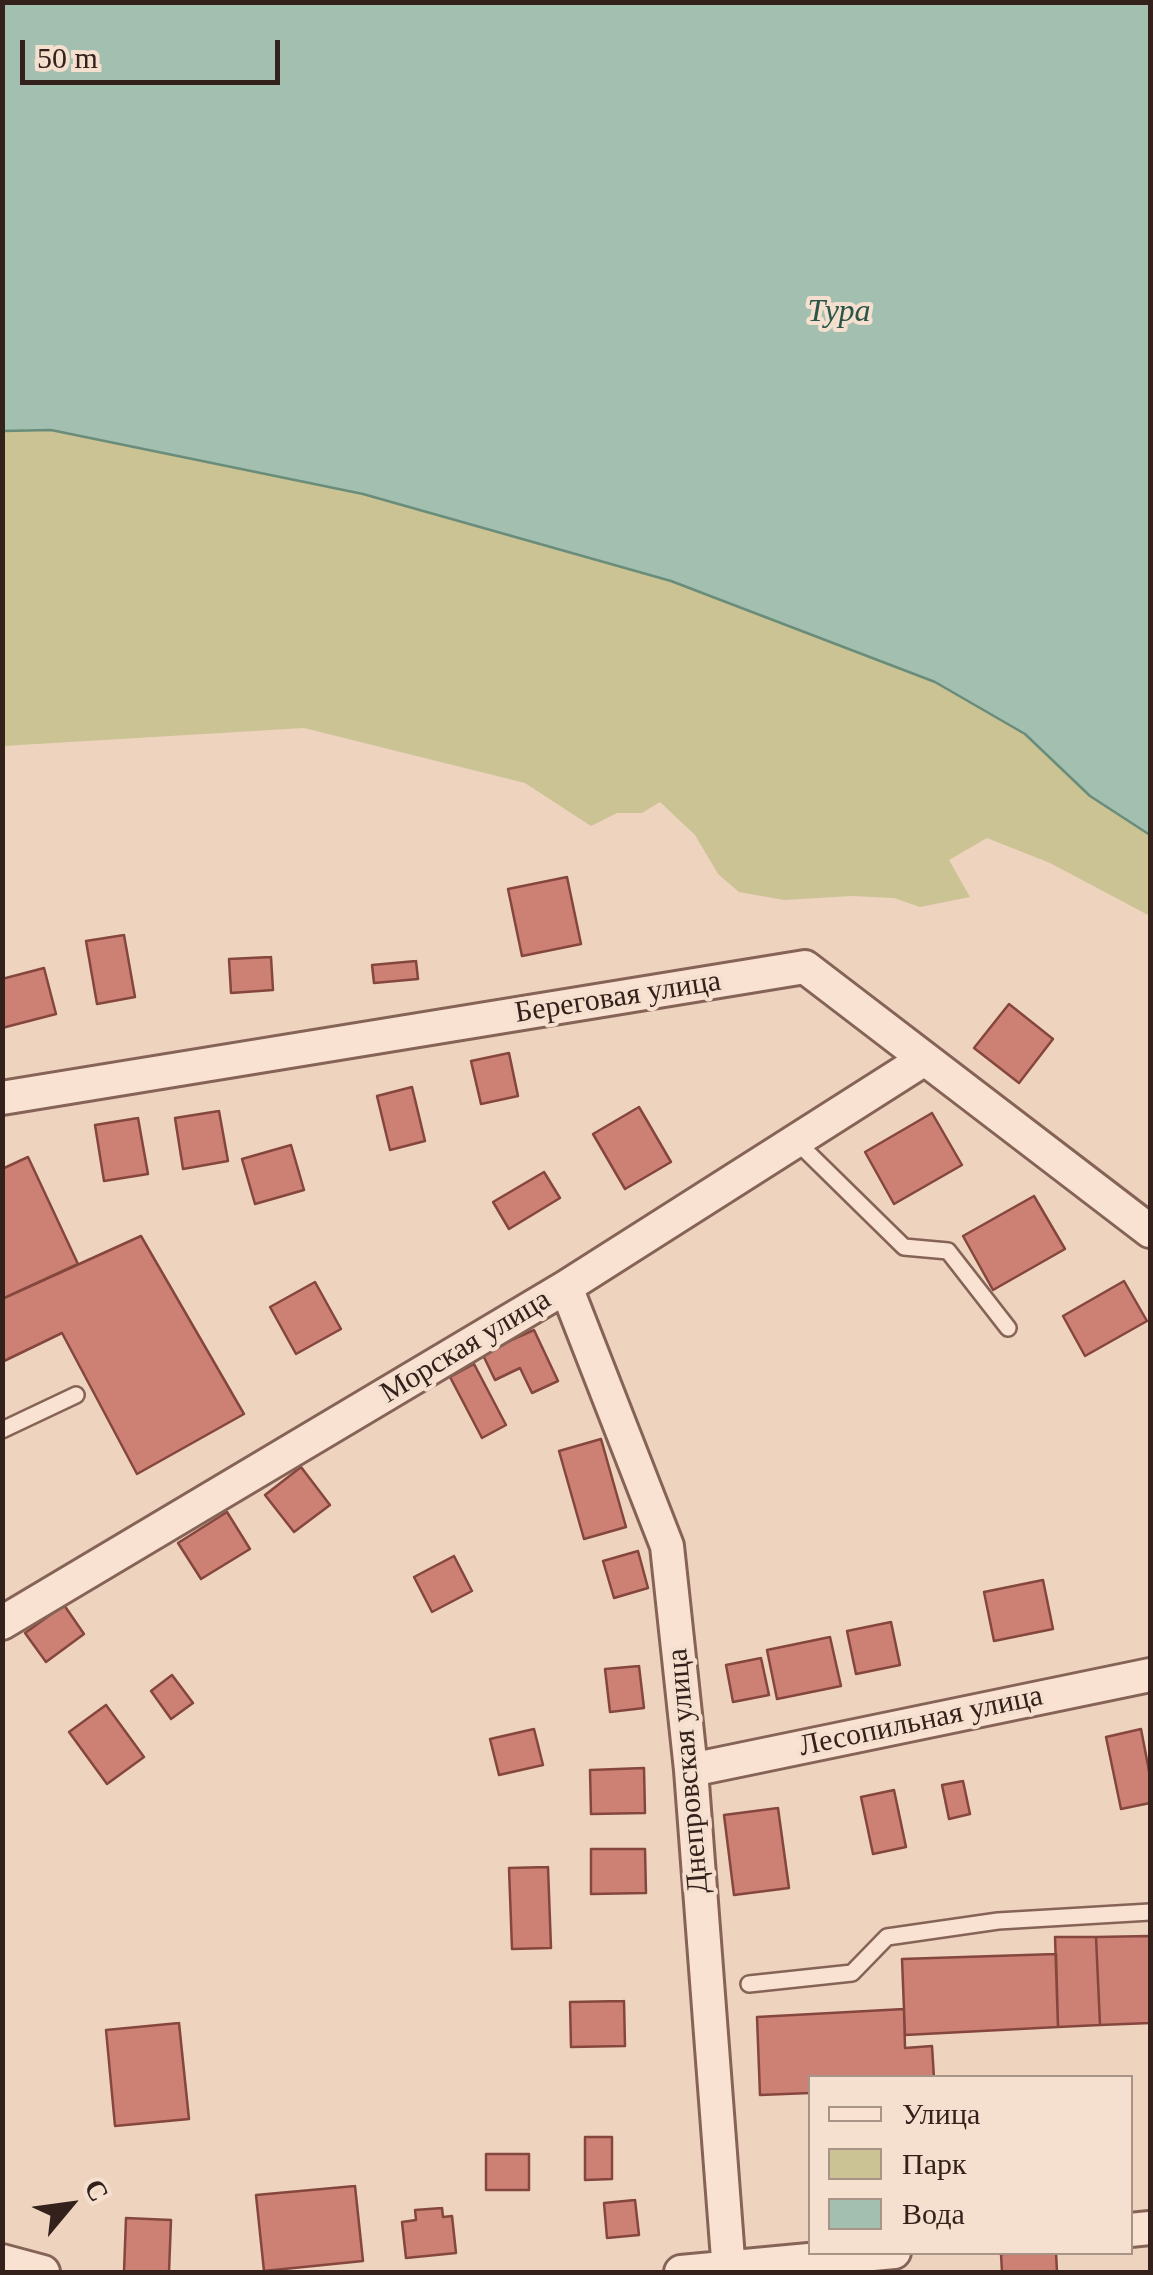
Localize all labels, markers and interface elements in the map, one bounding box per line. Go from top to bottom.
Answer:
scale bar [25,20,285,82]
text: 50 m [37,41,98,74]
water label: Тура [808,294,870,332]
street label: Береговая улица [513,964,723,1032]
street label: Морская улица [374,1282,558,1412]
street label: Днепровская улица [660,1647,718,1895]
street label: Лесопильная улица [796,1679,1046,1765]
legend [808,2075,1133,2255]
text: Улица [902,2097,980,2130]
text: Парк [902,2147,967,2180]
north arrow [20,2155,120,2255]
text: С [78,2174,115,2207]
text: Вода [902,2197,965,2230]

